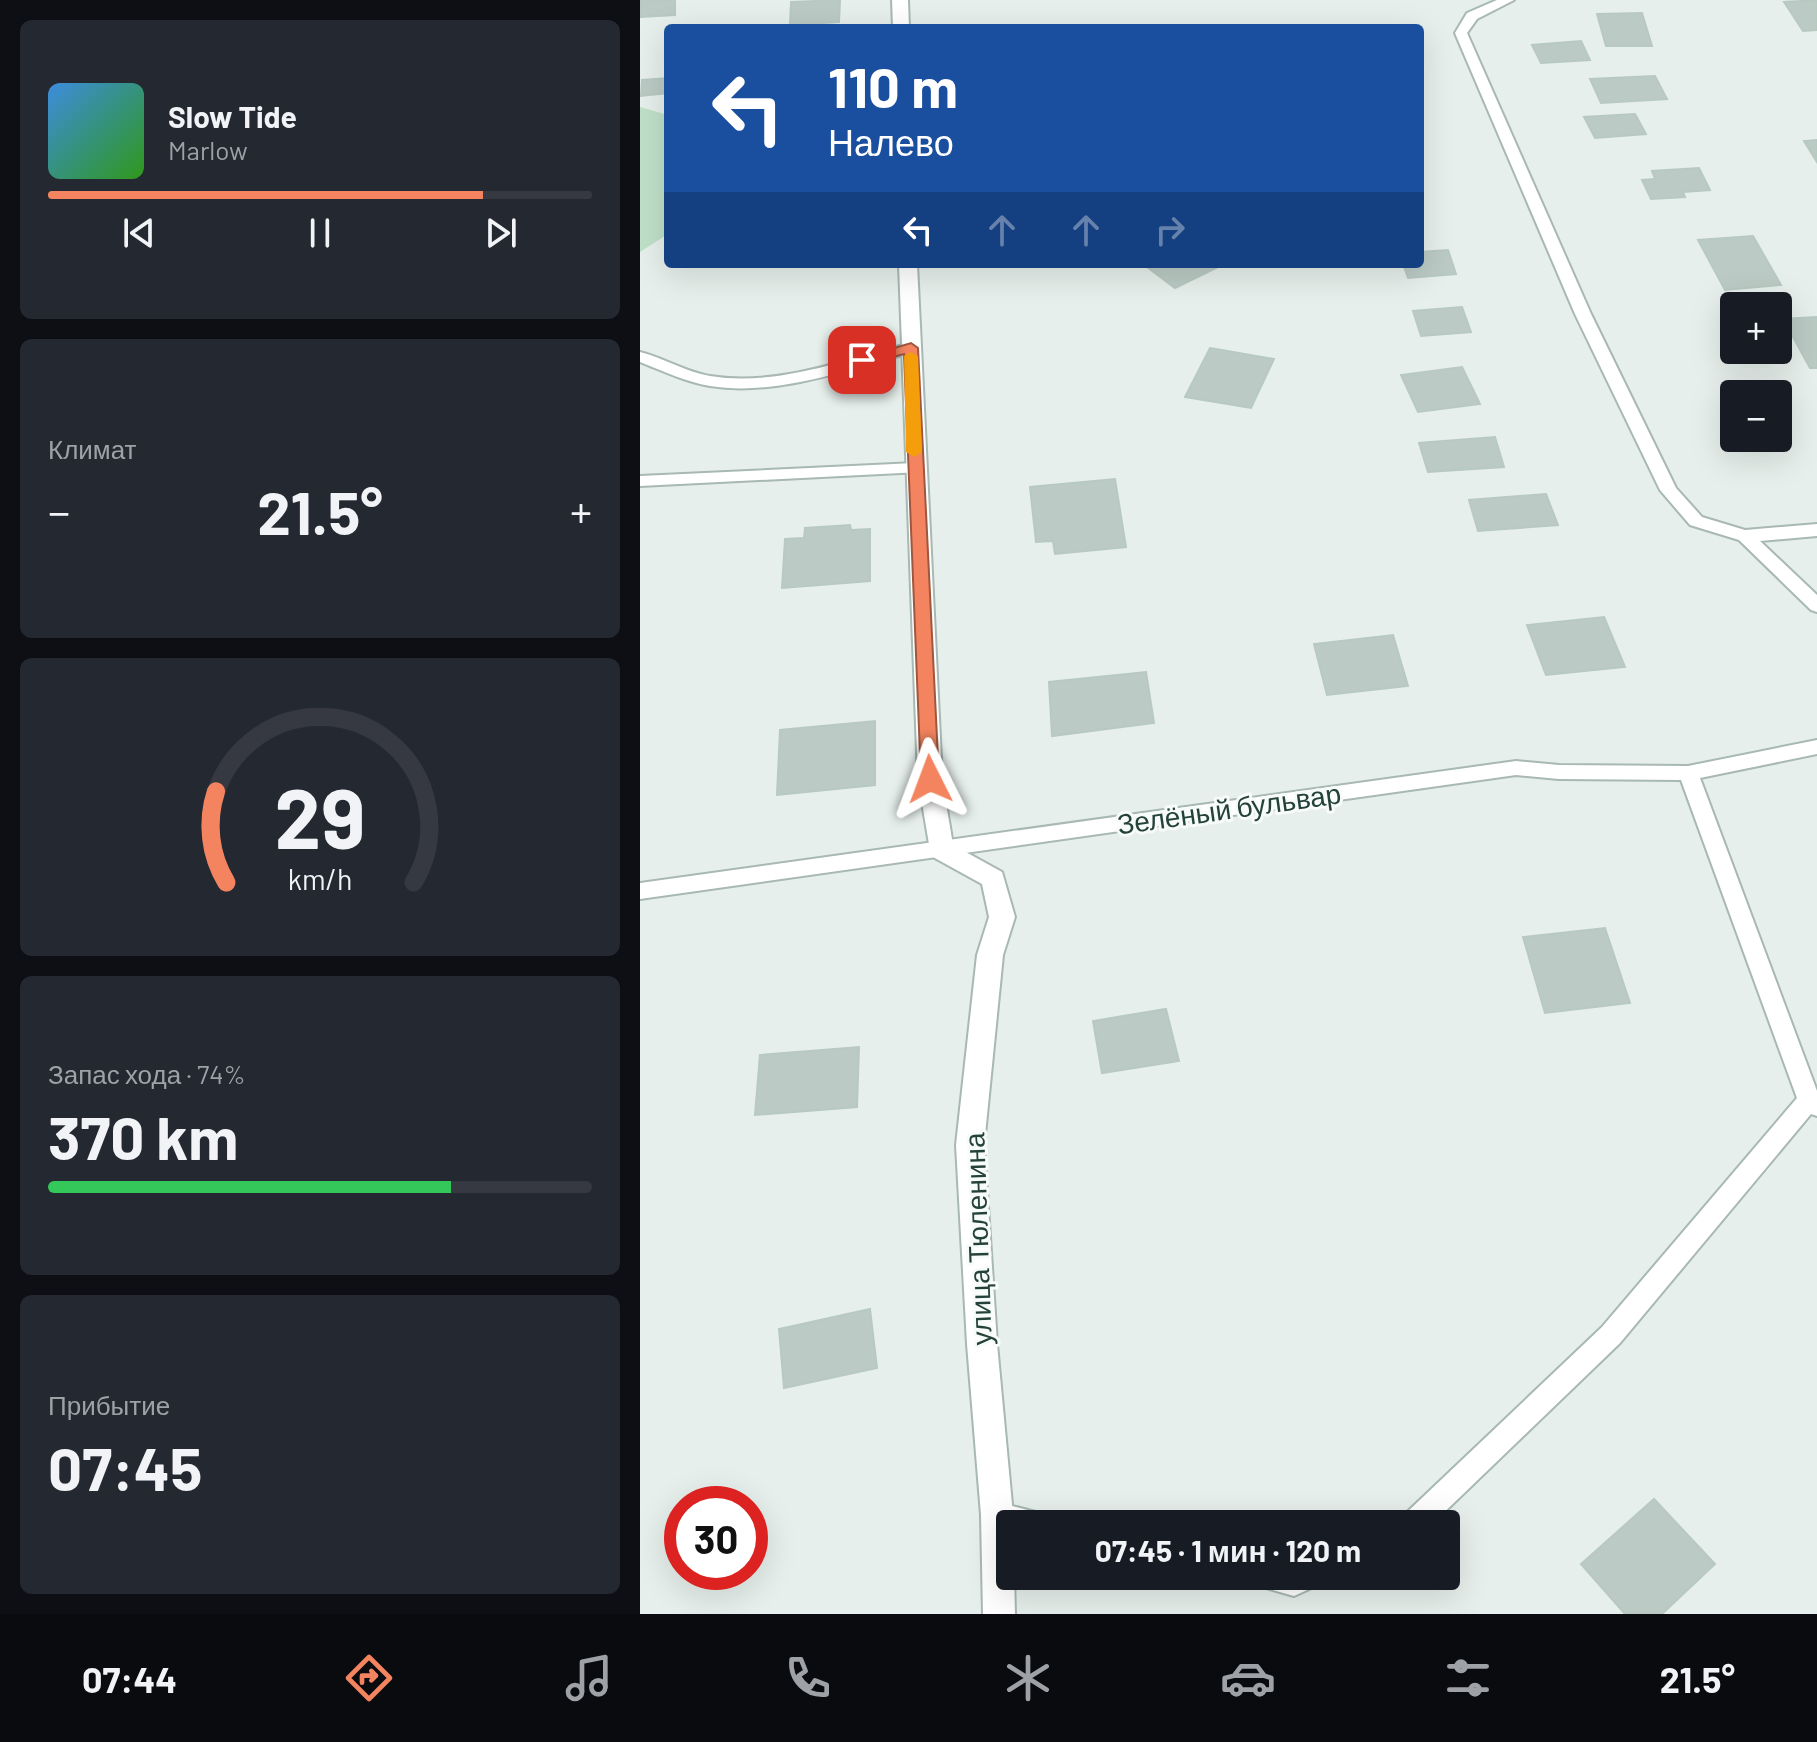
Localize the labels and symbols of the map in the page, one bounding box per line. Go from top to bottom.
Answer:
pin [828,326,896,394]
position arrow [888,737,972,821]
street label: Зелёный бульвар [1115,775,1343,841]
street label: улица Тюленина [956,1132,998,1346]
speed limit sign: 30 [664,1486,768,1590]

